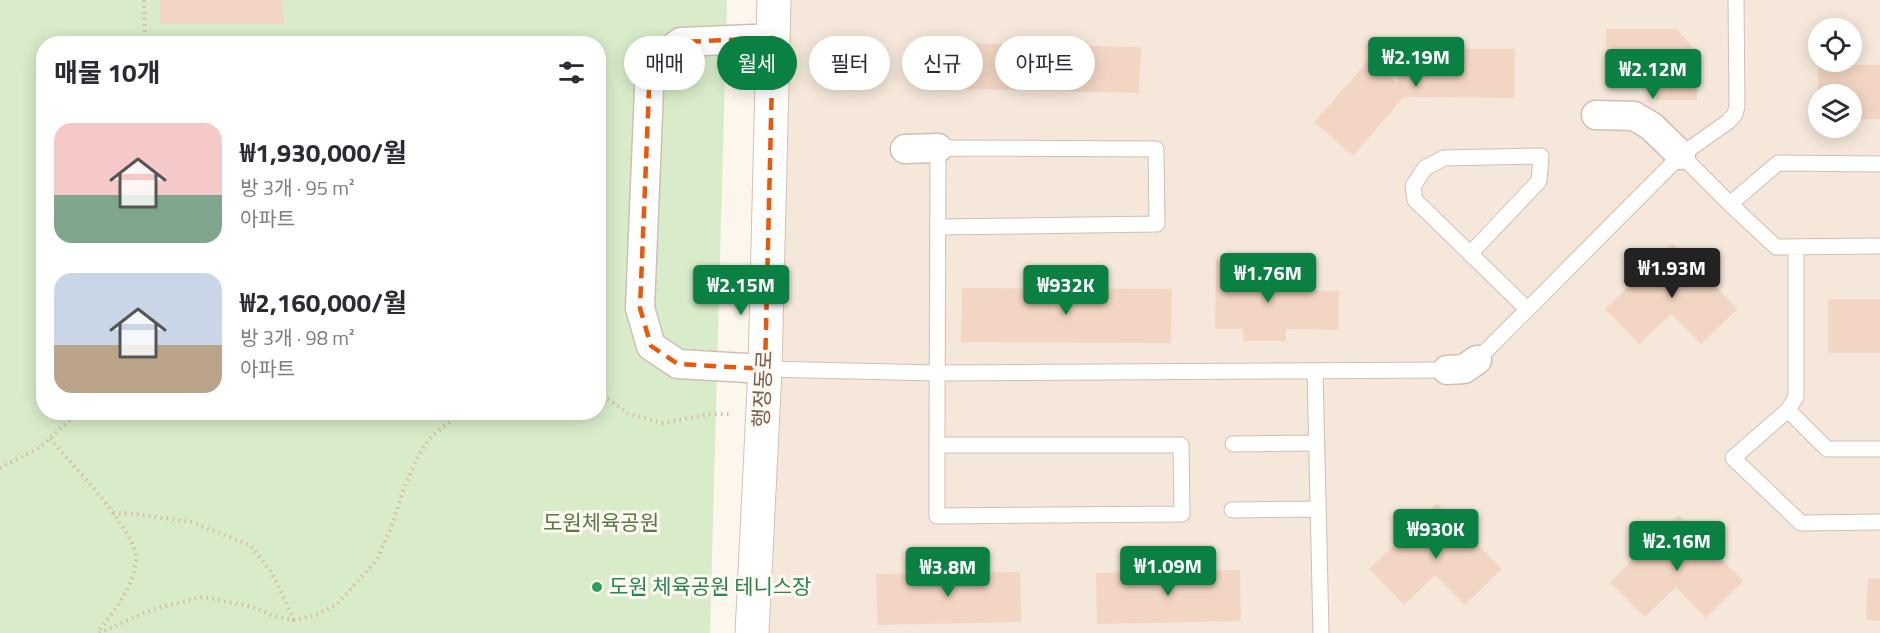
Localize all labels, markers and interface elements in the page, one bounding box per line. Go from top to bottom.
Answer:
map controls [1808,18,1862,138]
button: locate [1808,18,1862,72]
chip: 매매 [624,36,705,90]
chip: 월세 [717,36,797,90]
chip: 필터 [809,36,890,90]
chip: 신규 [902,36,983,90]
chip: 아파트 [995,36,1095,90]
pin: ₩2.19M [1367,37,1465,88]
text: ₩2.19M [1382,41,1450,72]
pin: ₩2.12M [1604,49,1702,100]
text: 매물 10개 [54,53,161,92]
text: ₩2.12M [1619,53,1687,84]
icon: filters [555,56,588,89]
button: layers [1808,84,1862,138]
text: ₩1,930,000/월 [240,133,407,172]
icon: home [102,147,174,219]
text: 방 3개 · 95 m² [240,172,355,203]
text: 아파트 [240,203,295,234]
pin: ₩1.93M [1623,248,1721,299]
text: ₩1.93M [1638,252,1706,283]
pin: ₩1.76M [1219,253,1317,304]
text: ₩1.76M [1234,257,1302,288]
pin: ₩2.15M [692,265,790,316]
pin: ₩932K [1024,265,1108,316]
text: ₩2.15M [707,269,775,300]
text: ₩932K [1037,269,1095,300]
text: ₩2,160,000/월 [240,283,407,322]
icon: home [102,297,174,369]
text: 방 3개 · 98 m² [240,322,355,353]
street label: 행정동로 [744,350,780,428]
text: 아파트 [240,353,295,384]
park label: 도원체육공원 [543,506,659,538]
pin: ₩930K [1394,509,1478,560]
text: ₩930K [1407,513,1465,544]
pin: ₩2.16M [1628,521,1726,572]
text: ₩2.16M [1643,525,1711,556]
pin: ₩1.09M [1119,546,1217,597]
pin: ₩3.8M [906,547,990,598]
text: ₩1.09M [1134,550,1202,581]
text: ₩3.8M [920,551,976,582]
place label: 도원 체육공원 테니스장 [609,570,811,602]
marker: 도원 체육공원 테니스장 [590,580,604,594]

